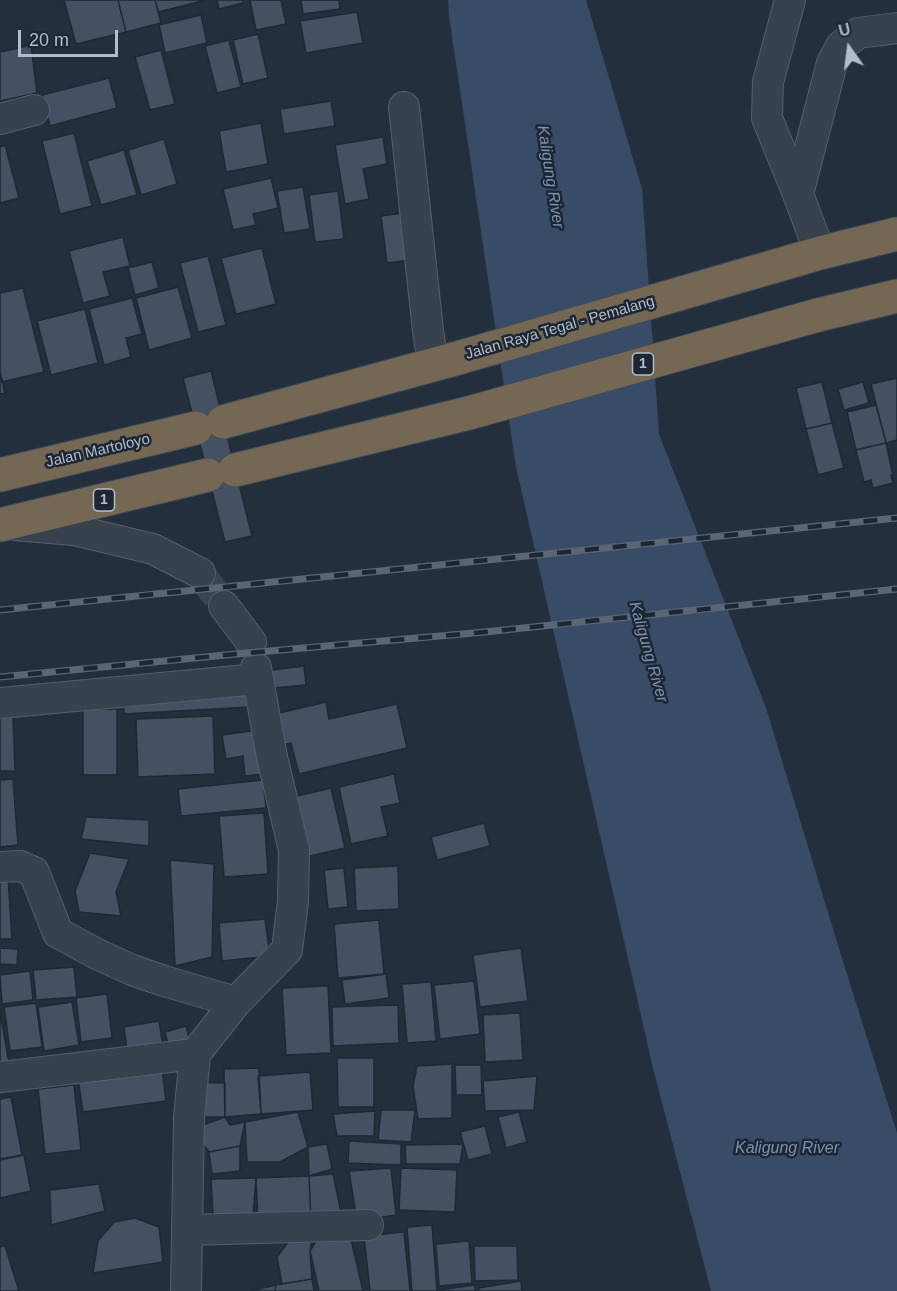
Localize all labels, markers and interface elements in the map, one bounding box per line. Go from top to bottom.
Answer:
scale bar [21,18,122,56]
north arrow [819,18,879,78]
text: U [837,20,852,40]
text: 20 m [29,30,69,50]
water label: Kaligung River [532,124,568,230]
street label: Jalan Raya Tegal - Pemalang [463,292,657,364]
road number: 1 [632,353,654,375]
street label: Jalan Martoloyo [44,430,152,472]
road number: 1 [94,489,114,511]
water label: Kaligung River [624,599,672,705]
water label: Kaligung River [735,1139,839,1159]

